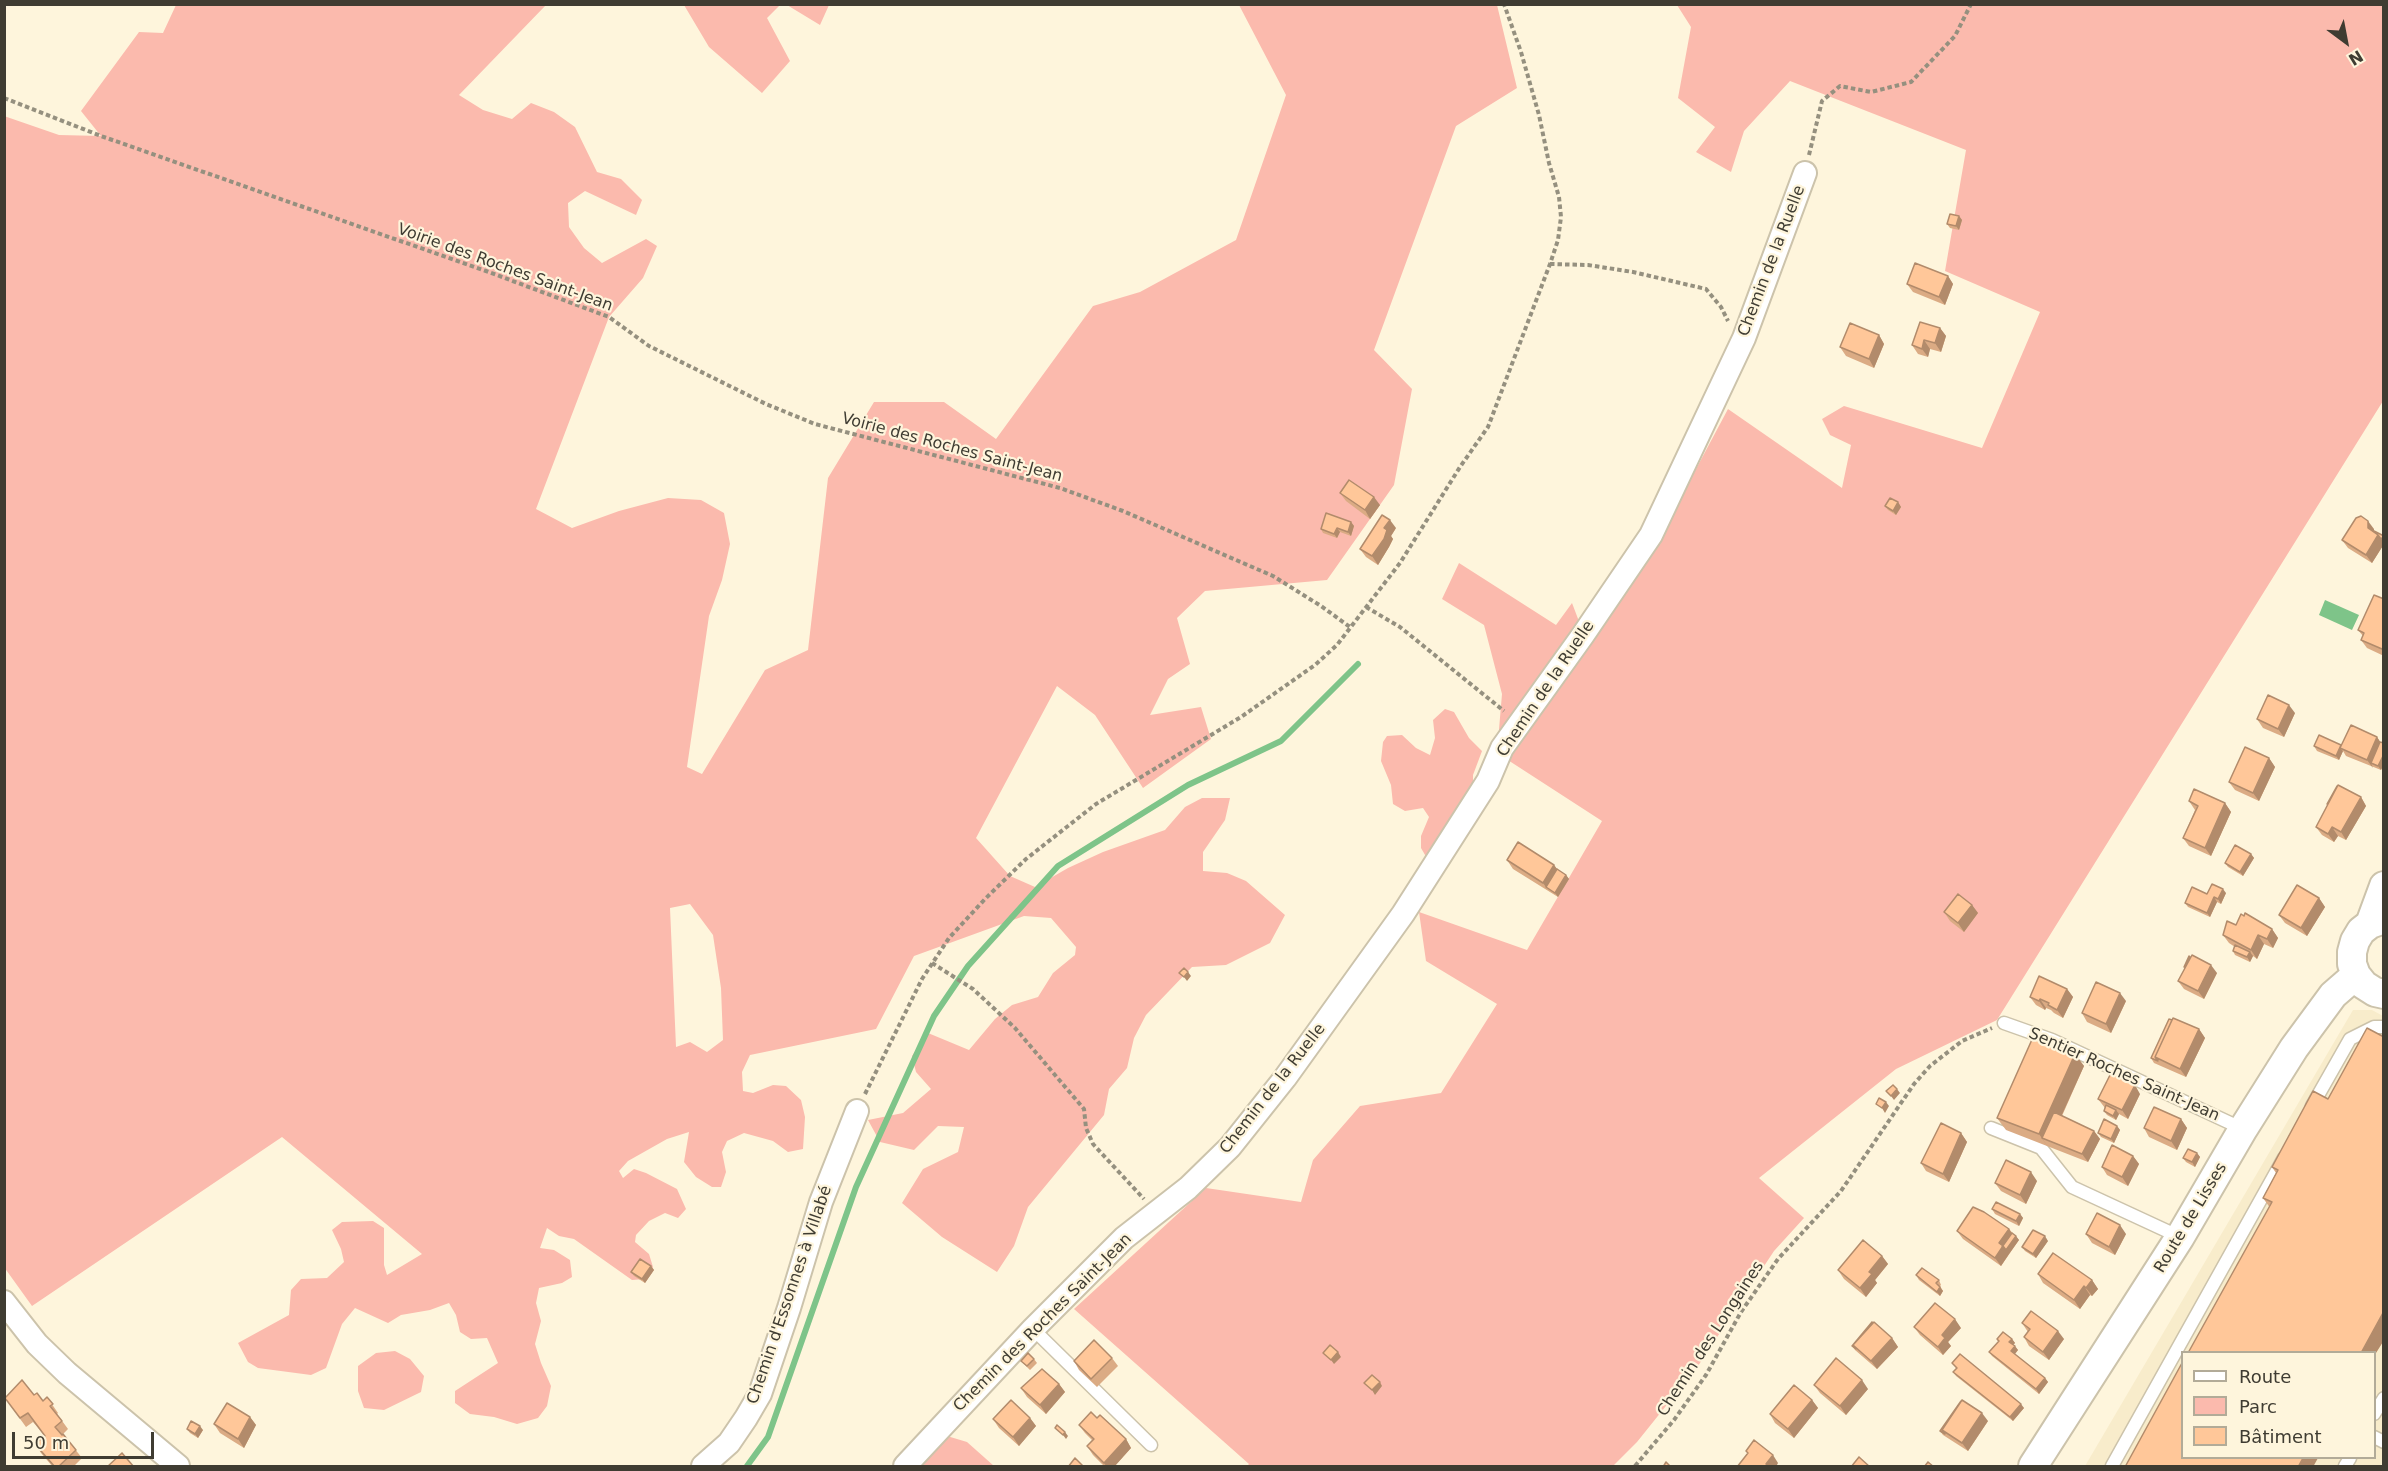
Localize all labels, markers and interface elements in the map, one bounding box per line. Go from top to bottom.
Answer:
north arrow [2316,12,2376,72]
text: N [2345,46,2367,69]
street label: Chemin de la Ruelle [1734,183,1810,339]
street label: Voirie des Roches Saint-Jean [395,220,615,316]
street label: Voirie des Roches Saint-Jean [840,409,1064,487]
street label: Chemin de la Ruelle [1493,617,1599,761]
street label: Chemin de la Ruelle [1216,1020,1330,1158]
street label: Sentier Roches Saint-Jean [2026,1024,2222,1126]
street label: Route de Lisses [2151,1160,2231,1276]
street label: Chemin d'Essonnes à Villabé [744,1183,836,1407]
street label: Chemin des Roches Saint-Jean [950,1230,1136,1416]
street label: Chemin des Longaines [1654,1258,1768,1420]
legend [2181,1351,2376,1459]
text: Route [2239,1366,2291,1387]
text: Parc [2239,1396,2277,1417]
scale bar [15,1420,158,1458]
text: Bâtiment [2239,1426,2322,1447]
text: 50 m [23,1432,69,1453]

